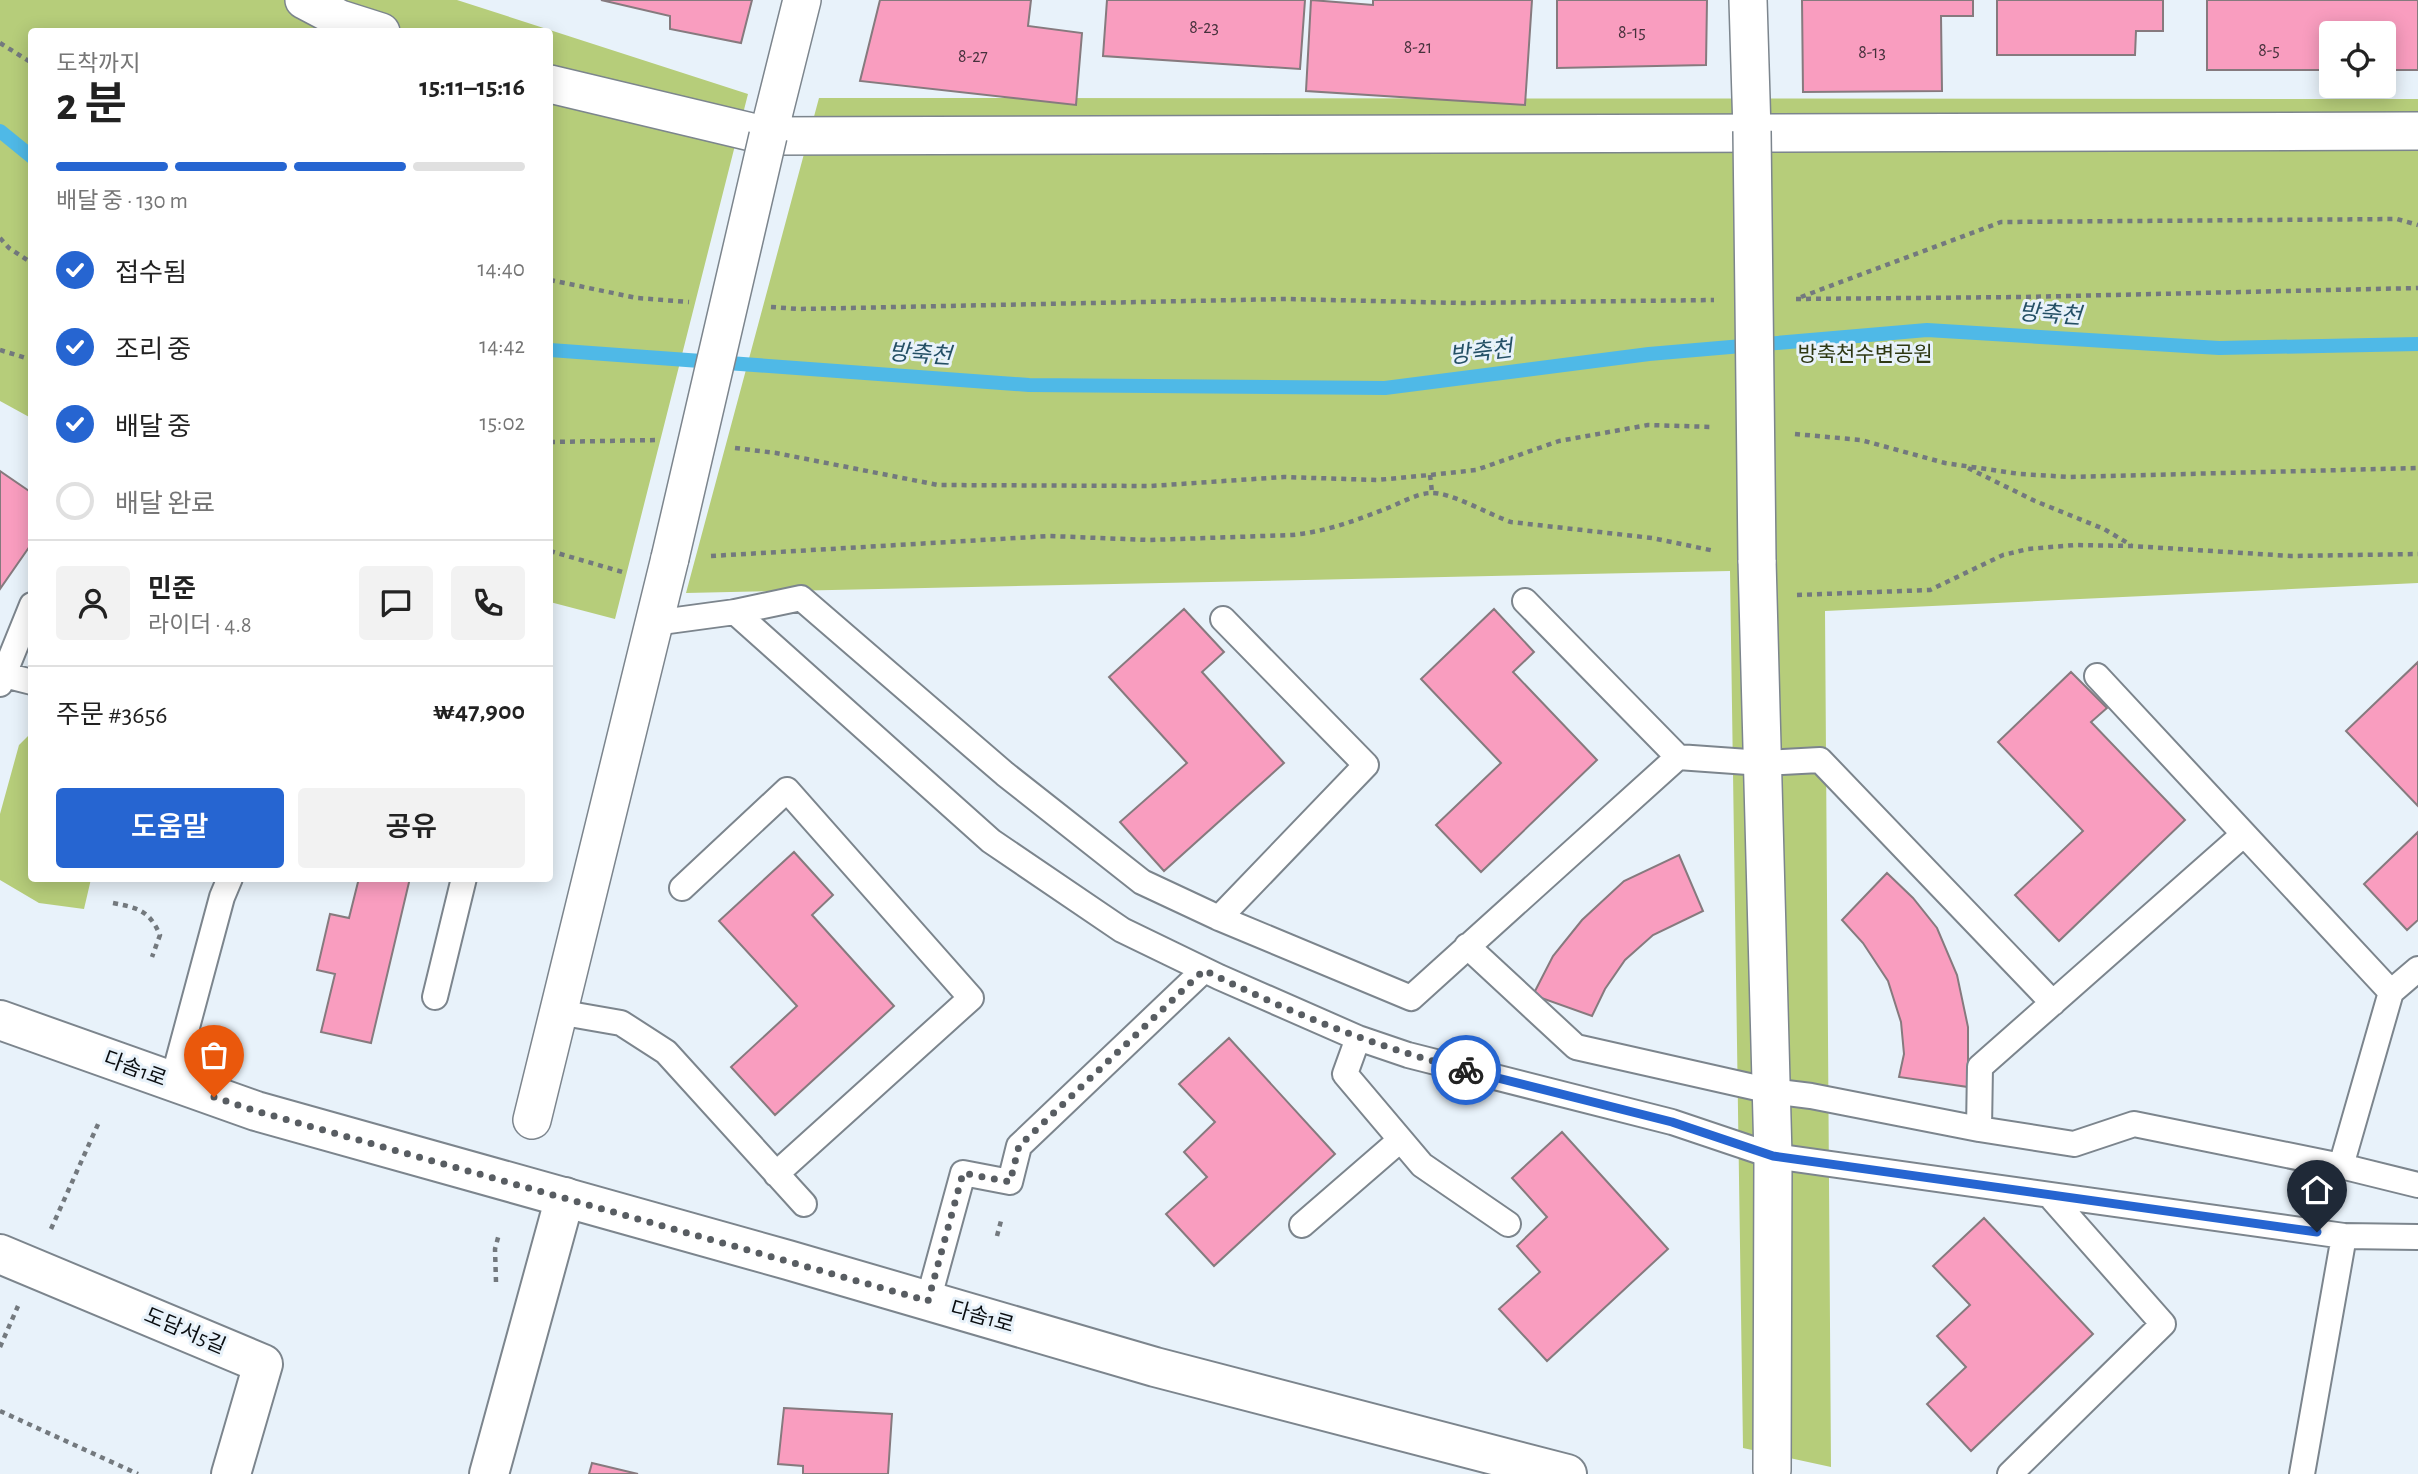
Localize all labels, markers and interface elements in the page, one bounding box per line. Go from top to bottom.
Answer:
house number: 8-23 [1189,19,1219,37]
map controls [2319,21,2396,98]
button: locate [2319,21,2396,98]
house number: 8-15 [1618,24,1646,42]
house number: 8-21 [1404,39,1432,57]
house number: 8-5 [2258,42,2280,60]
house number: 8-13 [1858,44,1886,62]
house number: 8-27 [958,48,988,66]
text: 도착까지 [56,53,141,76]
text: 15:11–15:16 [419,74,525,100]
text: 2 분 [56,82,127,128]
text: 배달 중 · 130 m [56,190,188,213]
icon: check [56,251,94,289]
text: 14:40 [478,258,525,281]
text: 접수됨 [115,260,187,286]
water label: 방축천 [2018,299,2085,329]
icon: check [56,328,94,366]
text: 14:42 [479,335,525,358]
water label: 방축천 [1448,335,1517,368]
text: 조리 중 [115,337,191,363]
water label: 방축천 [888,339,955,369]
park label: 방축천수변공원 [1797,343,1933,365]
icon: check [56,405,94,443]
text: 15:02 [480,412,525,435]
text: 배달 중 [115,414,191,440]
text: 배달 완료 [115,491,215,517]
button: person [56,566,130,640]
button: chat [359,566,433,640]
button: phone [451,566,525,640]
text: 민준 [148,576,196,602]
text: 라이더 · 4.8 [148,614,252,637]
text: ₩47,900 [433,698,525,724]
text: 주문 #3656 [56,702,168,728]
button: 도움말 [56,788,284,868]
button: 공유 [298,788,525,868]
pin [184,1025,244,1097]
courier [1431,1035,1501,1105]
icon: bag [195,1036,233,1074]
street label: 다솜1로 [101,1047,170,1090]
icon: bike [1447,1051,1485,1089]
pin [2287,1160,2347,1232]
icon: home [2298,1171,2336,1209]
street label: 다솜1로 [948,1297,1017,1336]
street label: 도담서5길 [141,1304,229,1357]

